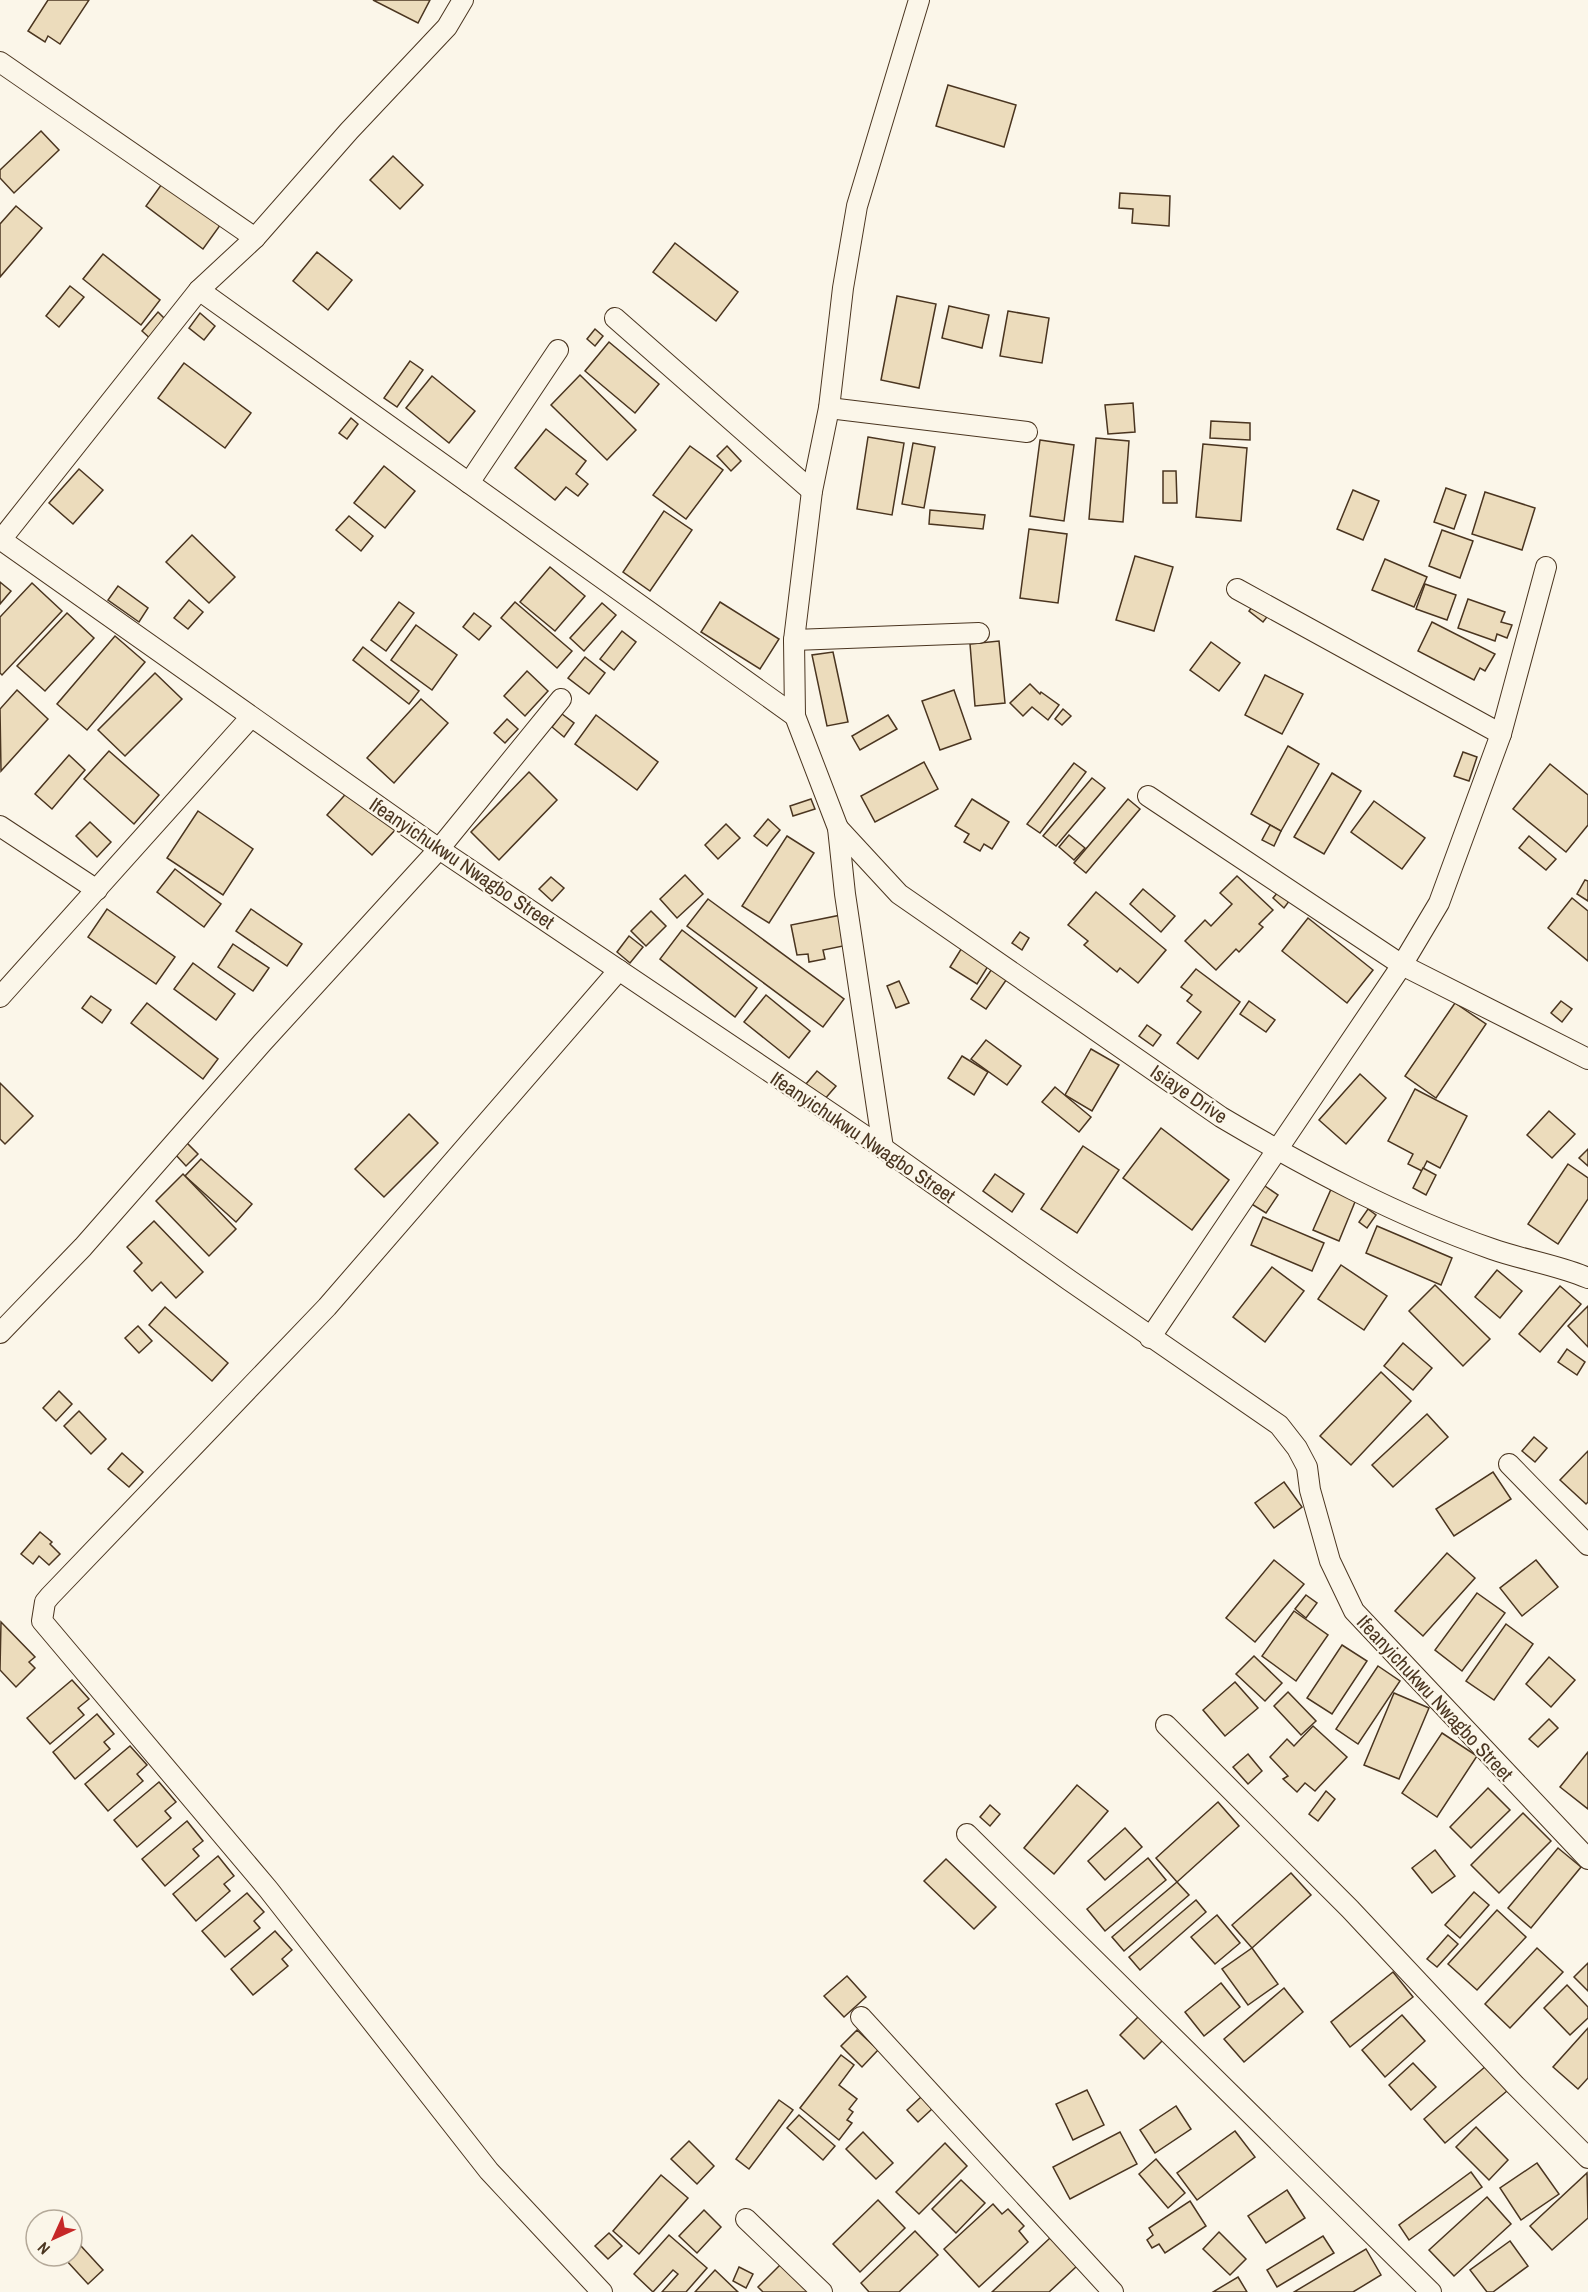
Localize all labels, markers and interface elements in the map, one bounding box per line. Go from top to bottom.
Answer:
street label: Ifeanyichukwu Nwagbo Street [364,790,561,935]
street label: Isiaye Drive [1145,1058,1233,1129]
street label: Ifeanyichukwu Nwagbo Street [765,1064,962,1209]
street label: Ifeanyichukwu Nwagbo Street [1351,1609,1520,1787]
north arrow [24,2208,84,2268]
text: N [32,2237,55,2260]

